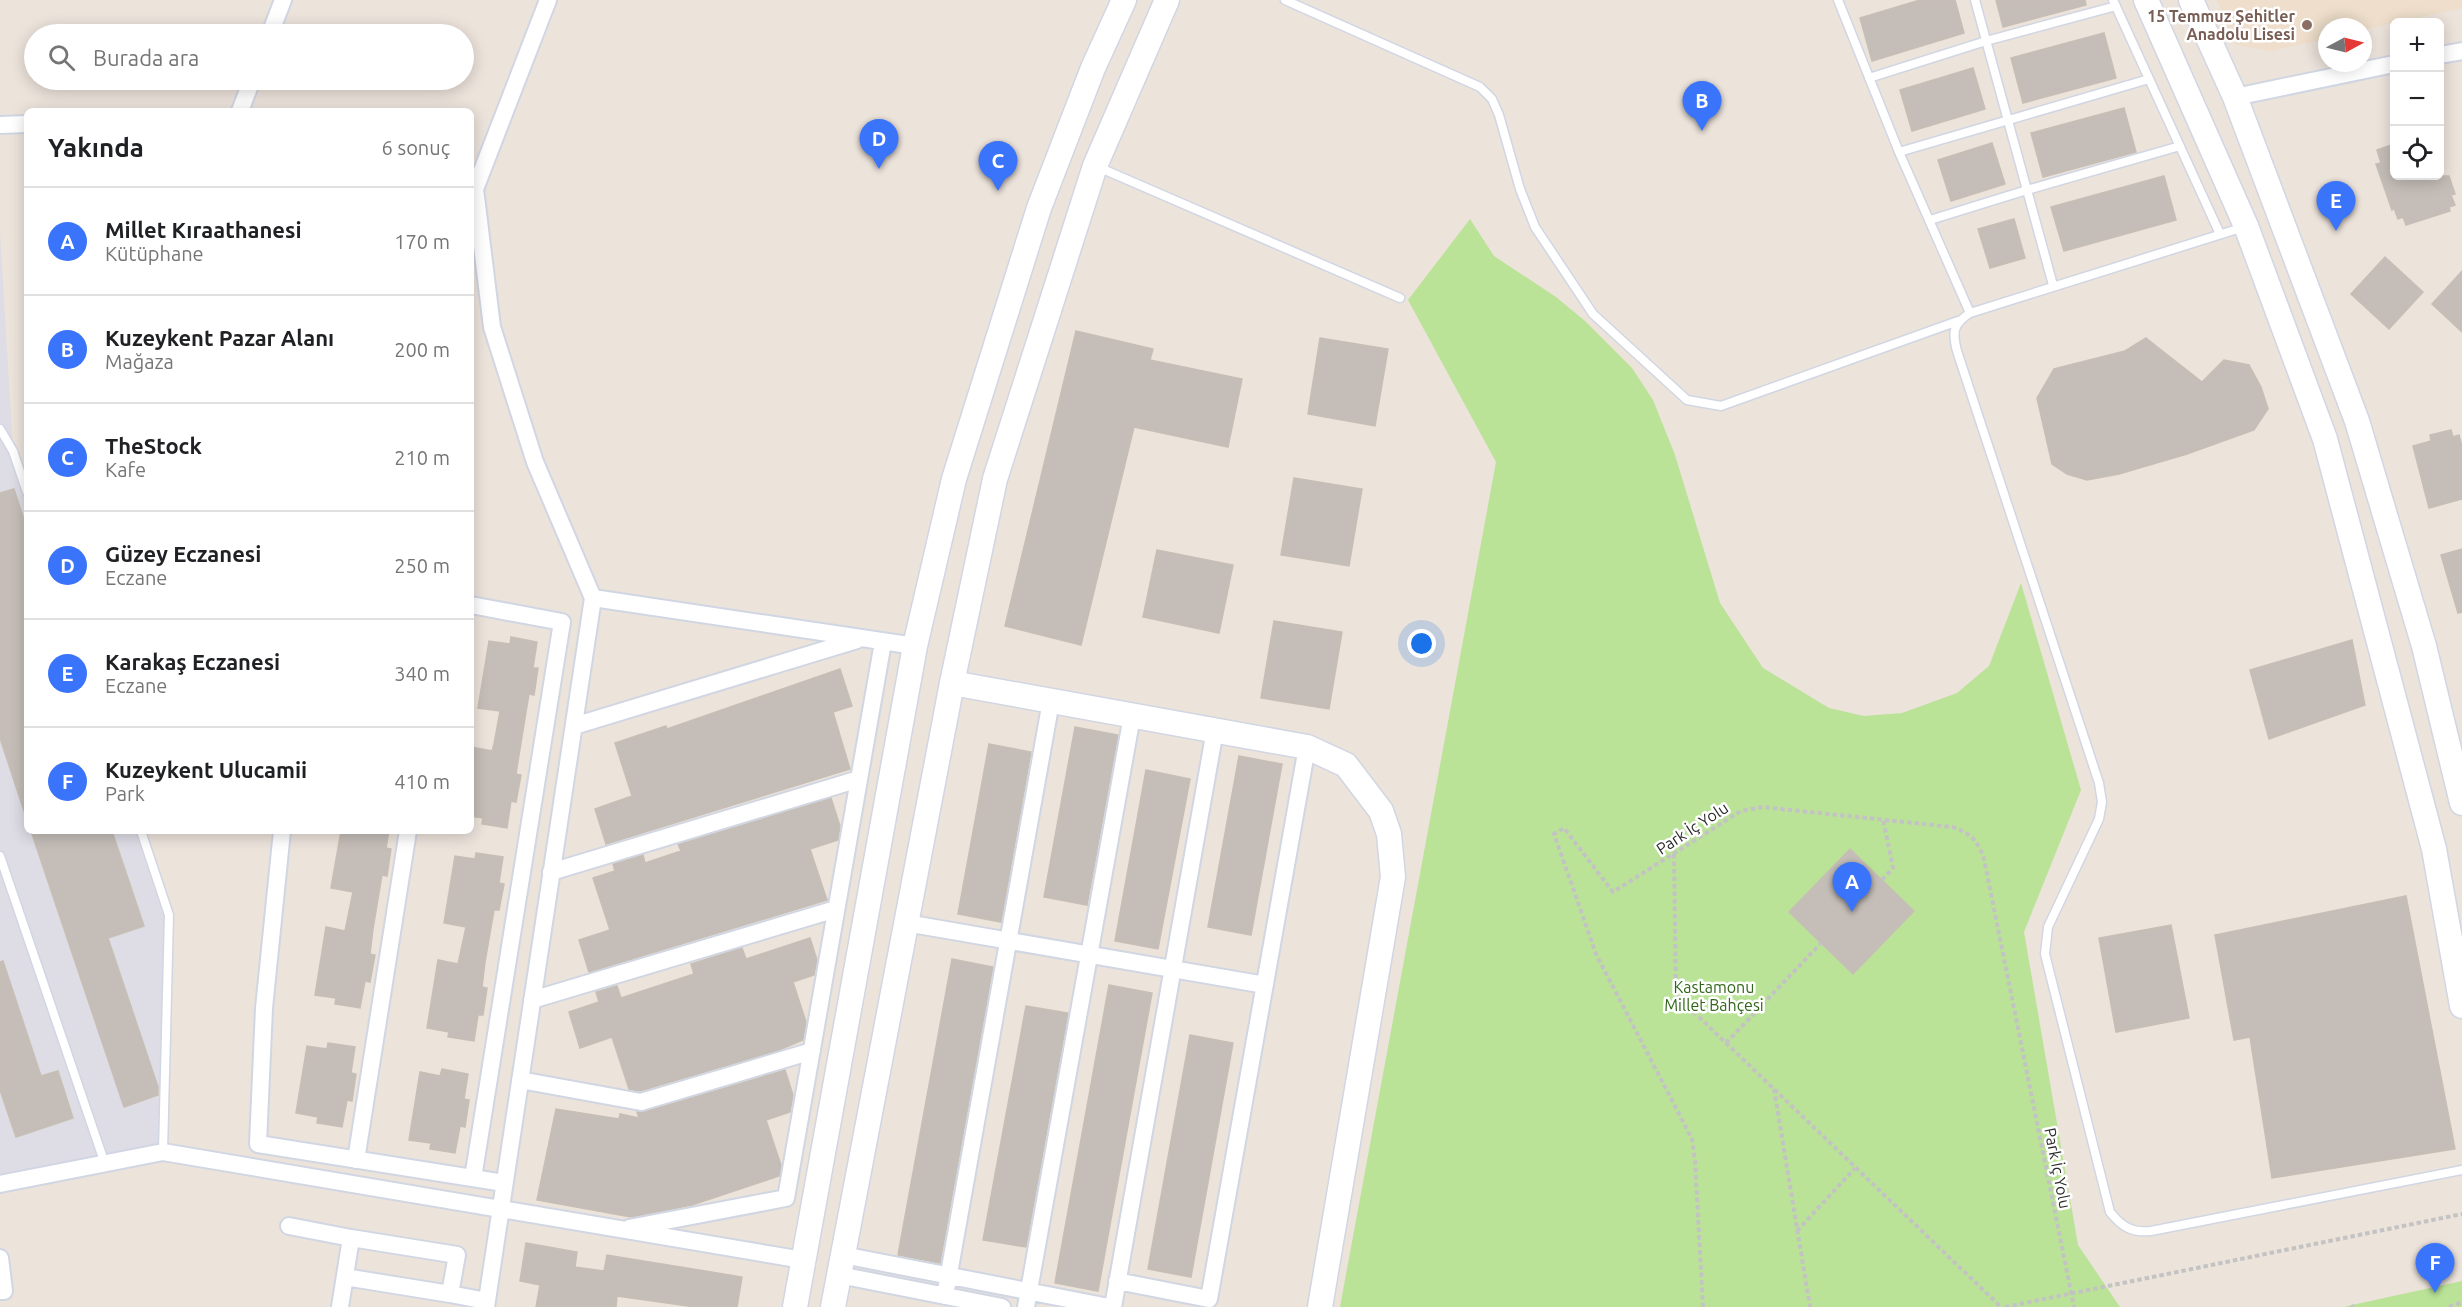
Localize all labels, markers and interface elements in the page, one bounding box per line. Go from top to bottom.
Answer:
place label: 15 Temmuz Şehitler Anadolu Lisesi [2147,7,2295,43]
marker: 15 Temmuz Şehitler Anadolu Lisesi [2300,18,2314,32]
north arrow [2318,18,2372,72]
map controls [2390,18,2444,180]
button: + [2390,18,2444,72]
search box [24,24,474,90]
icon: search [45,41,78,74]
text: Burada ara [93,45,199,70]
button: − [2390,72,2444,126]
pin: B [1682,82,1722,131]
pin: D [860,120,898,169]
button: locate [2390,126,2444,180]
text: Yakında [48,133,144,162]
text: 6 sonuç [382,136,450,159]
pin: C [978,142,1018,191]
pin: E [2316,182,2356,231]
text: Millet Kıraathanesi [105,217,302,242]
text: A [60,230,75,253]
text: 170 m [394,230,450,253]
text: Kütüphane [105,242,204,265]
text: Kuzeykent Pazar Alanı [105,325,334,350]
text: B [61,338,74,361]
text: 200 m [394,338,450,361]
text: Mağaza [105,350,174,373]
text: TheStock [105,433,202,458]
text: C [61,446,74,469]
text: 210 m [394,446,450,469]
text: Kafe [105,458,146,481]
text: Güzey Eczanesi [105,541,261,566]
text: D [60,554,75,577]
text: 250 m [394,554,450,577]
text: Eczane [105,566,167,589]
your location [1407,629,1436,658]
text: Karakaş Eczanesi [105,649,280,674]
text: E [62,662,73,685]
text: 340 m [394,662,450,685]
text: Eczane [105,674,167,697]
text: Kuzeykent Ulucamii [105,757,307,782]
text: F [62,770,73,793]
text: 410 m [394,770,450,793]
text: Park [105,782,145,805]
street label: Park İç Yolu [1653,798,1731,858]
pin: A [1832,862,1872,912]
park label: Kastamonu Millet Bahçesi [1664,978,1764,1014]
street label: Park İç Yolu [2041,1126,2075,1210]
pin: F [2416,1244,2454,1293]

